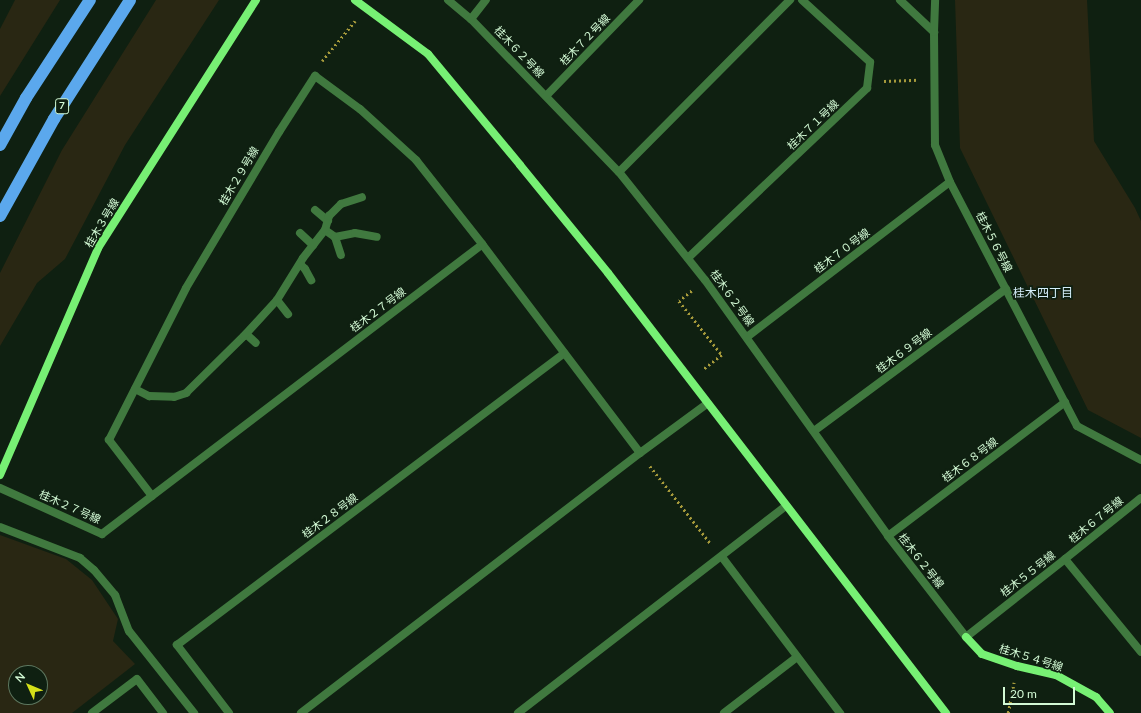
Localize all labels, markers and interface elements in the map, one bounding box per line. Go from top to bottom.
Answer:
street label: 桂木７２号線 [557,12,613,68]
street label: 桂木６２号線 [491,24,547,80]
street label: 桂木７１号線 [785,97,841,153]
road number: 7 [55,98,69,114]
street label: 桂木２９号線 [216,144,262,208]
street label: 桂木３号線 [82,196,122,250]
street label: 桂木５６号線 [973,210,1015,274]
street label: 桂木７０号線 [812,226,872,276]
street label: 桂木６２号線 [707,267,757,329]
street label: 桂木２７号線 [348,285,408,335]
district label: 桂木四丁目 [1013,286,1073,300]
street label: 桂木６９号線 [874,326,934,376]
street label: 桂木６８号線 [940,435,1000,485]
street label: 桂木２７号線 [37,488,103,526]
street label: 桂木２８号線 [300,491,360,541]
street label: 桂木６７号線 [1066,494,1126,546]
street label: 桂木６２号線 [895,531,947,591]
street label: 桂木５５号線 [998,548,1058,600]
street label: 桂木５４号線 [998,642,1064,674]
north arrow [8,665,48,705]
text: N [12,669,27,685]
scale bar [1005,679,1077,705]
text: 20 m [1010,686,1037,701]

